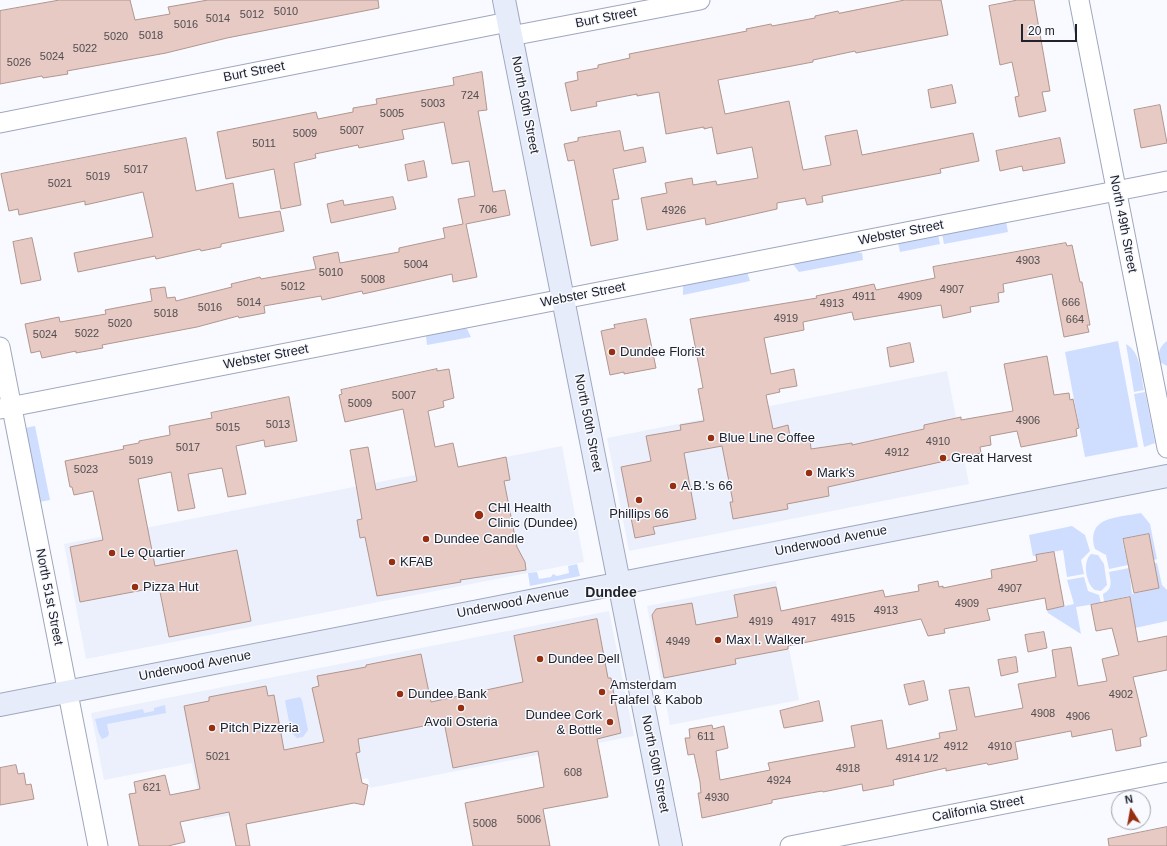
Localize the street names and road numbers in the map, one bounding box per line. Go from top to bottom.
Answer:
street label: Burt Street [574,4,638,32]
street label: North 50th Street [508,55,542,155]
street label: Burt Street [222,58,286,86]
street label: North 49th Street [1106,174,1140,274]
street label: Webster Street [857,217,945,249]
street label: Webster Street [539,279,627,311]
street label: Webster Street [222,341,310,373]
street label: North 50th Street [571,373,605,473]
street label: Underwood Avenue [774,522,888,560]
street label: North 51st Street [32,547,66,647]
street label: Underwood Avenue [456,584,570,622]
street label: Underwood Avenue [138,647,252,685]
street label: North 50th Street [638,714,672,814]
street label: California Street [931,792,1025,826]

